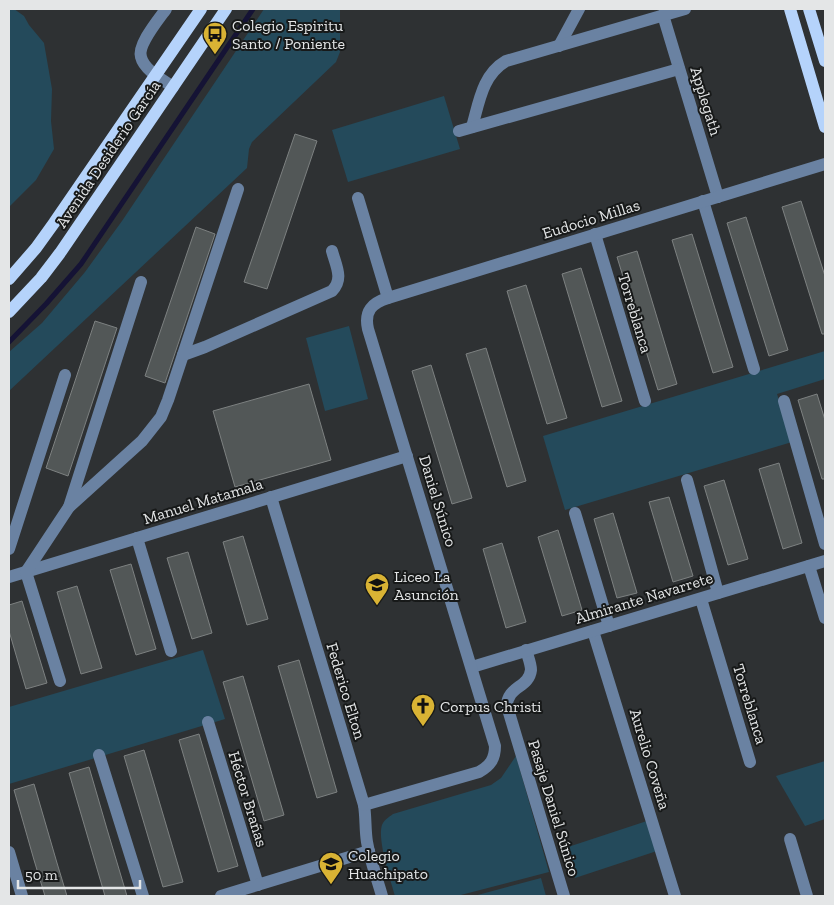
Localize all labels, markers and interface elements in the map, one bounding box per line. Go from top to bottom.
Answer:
place label: Colegio Espiritu Santo / Poniente [232,16,345,53]
bus stop icon: Colegio Espiritu Santo / Poniente [202,21,228,55]
street label: Applegath [687,64,725,138]
street label: Avenida Desiderio García [52,77,165,231]
street label: Eudocio Millas [540,195,642,243]
street label: Torreblanca [614,271,656,356]
street label: Daniel Súnico [415,453,461,549]
street label: Manuel Matamala [141,474,265,528]
place label: Liceo La Asunción [394,567,460,604]
street label: Almirante Navarrete [573,568,715,628]
school or university icon: Liceo La Asunción [364,572,390,606]
street label: Federico Elton [322,640,370,742]
street label: Torreblanca [729,662,771,747]
church icon: Corpus Christi [410,693,436,727]
place label: Corpus Christi [440,697,542,716]
street label: Aurelio Coveña [626,706,674,812]
street label: Pasaje Daniel Súnico [524,738,584,878]
street label: Héctor Brañas [224,749,272,849]
place label: Colegio Huachipato [348,846,428,883]
school or university icon: Colegio Huachipato [318,851,344,885]
scale bar [18,858,140,890]
text: 50 m [25,866,58,884]

